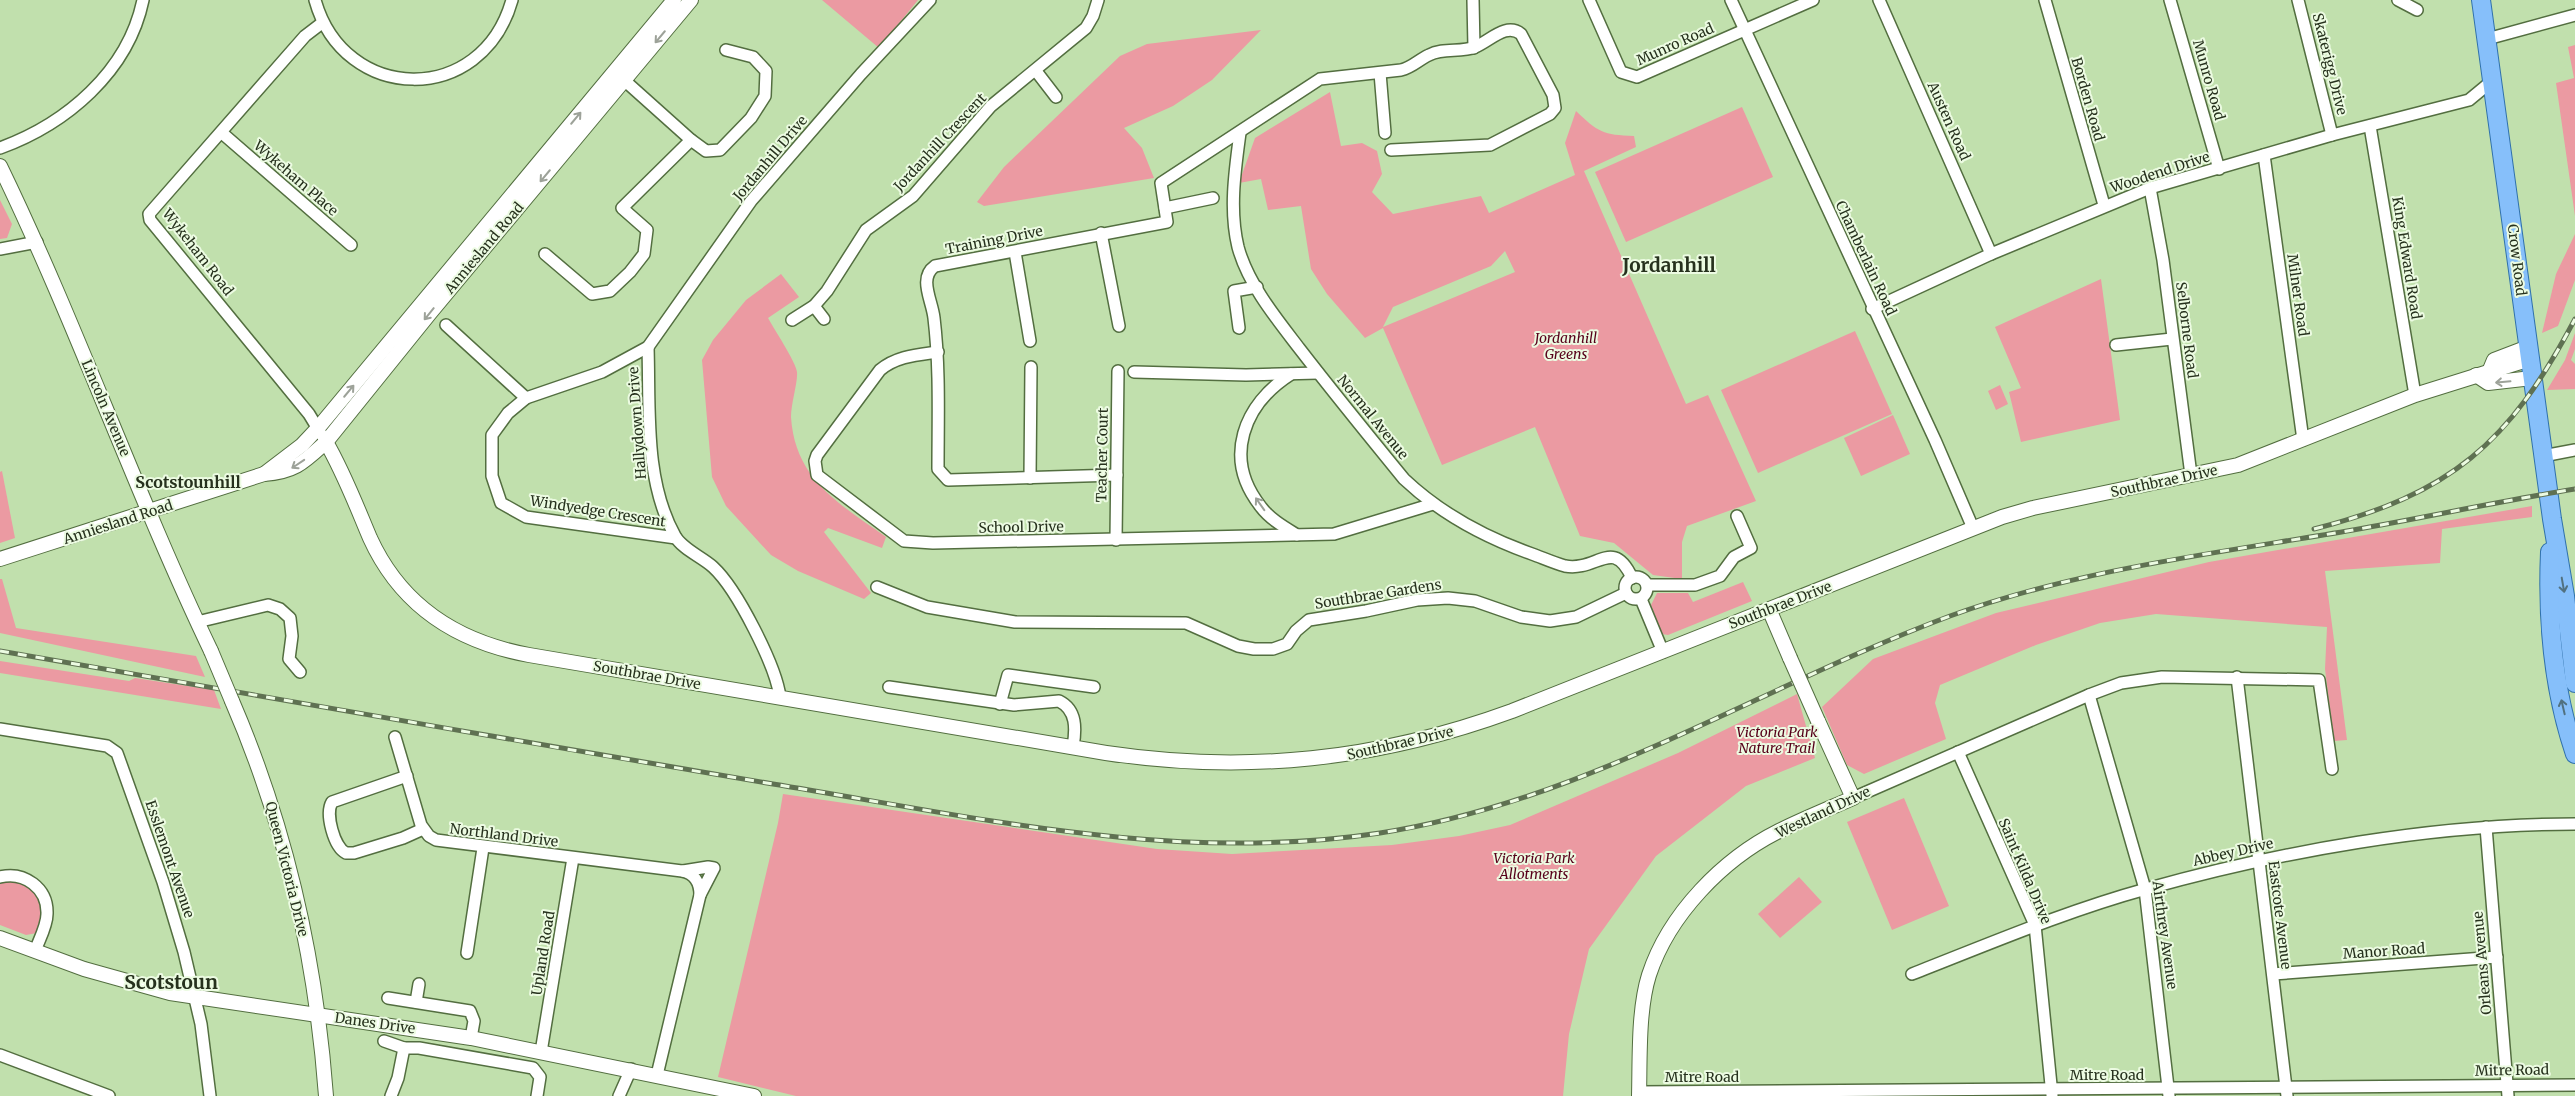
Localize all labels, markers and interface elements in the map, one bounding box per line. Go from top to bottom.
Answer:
street label: Skaterigg Drive [2309,11,2351,117]
street label: Munro Road [1633,19,1717,69]
one-way arrow [654,31,666,44]
street label: Munro Road [2189,38,2229,123]
street label: Borden Road [2067,55,2109,143]
street label: Austen Road [1923,78,1975,164]
street label: Jordanhill Crescent [889,89,991,196]
one-way arrow [570,111,582,124]
street label: Jordanhill Drive [728,112,811,205]
street label: Wykeham Place [249,136,342,220]
street label: Woodend Drive [2107,147,2212,197]
one-way arrow [539,169,550,182]
street label: King Edward Road [2388,195,2426,321]
street label: Anniesland Road [440,198,528,298]
street label: Chamberlain Road [1832,198,1901,319]
street label: Wykeham Road [158,204,238,299]
street label: Training Drive [944,222,1044,258]
street label: Crow Road [2504,223,2530,297]
district label: Jordanhill [1621,253,1716,277]
street label: Milner Road [2283,253,2313,338]
street label: Selborne Road [2172,281,2202,380]
one-way arrow [424,307,435,320]
park label: Jordanhill Greens [1533,329,1597,363]
street label: Lincoln Avenue [77,357,135,459]
street label: Hallydown Drive [624,366,650,480]
street label: Normal Avenue [1333,371,1413,463]
one-way arrow [2495,377,2511,387]
one-way arrow [343,384,355,397]
street label: Teacher Court [1092,407,1112,503]
one-way arrow [291,459,305,469]
street label: Southbrae Drive [2109,461,2219,501]
district label: Scotstounhill [135,472,241,492]
street label: Windyedge Crescent [528,491,668,531]
street label: Anniesland Road [60,496,175,548]
one-way arrow [1255,497,1265,511]
street label: School Drive [978,517,1064,537]
street label: Southbrae Gardens [1313,575,1443,613]
one-way arrow [2559,576,2569,592]
street label: Southbrae Drive [1726,577,1834,633]
street label: Southbrae Drive [592,657,702,693]
one-way arrow [2557,699,2567,715]
street label: Southbrae Drive [1345,722,1455,764]
park label: Victoria Park Nature Trail [1736,723,1818,757]
street label: Westland Drive [1772,782,1873,842]
street label: Esslemont Avenue [141,798,199,920]
street label: Queen Victoria Drive [261,800,313,938]
street label: Saint Kilda Drive [1995,815,2055,927]
street label: Northland Drive [449,819,559,851]
street label: Abbey Drive [2190,834,2275,870]
park label: Victoria Park Allotments [1493,849,1575,883]
street label: Eastcote Avenue [2264,860,2296,970]
street label: Airthrey Avenue [2148,879,2182,990]
street label: Upland Road [527,909,559,997]
street label: Orleans Avenue [2469,911,2495,1015]
street label: Manor Road [2342,939,2426,963]
district label: Scotstoun [124,970,218,994]
street label: Danes Drive [333,1008,417,1038]
street label: Mitre Road [2475,1060,2550,1080]
street label: Mitre Road [2070,1066,2145,1084]
street label: Mitre Road [1665,1068,1740,1086]

